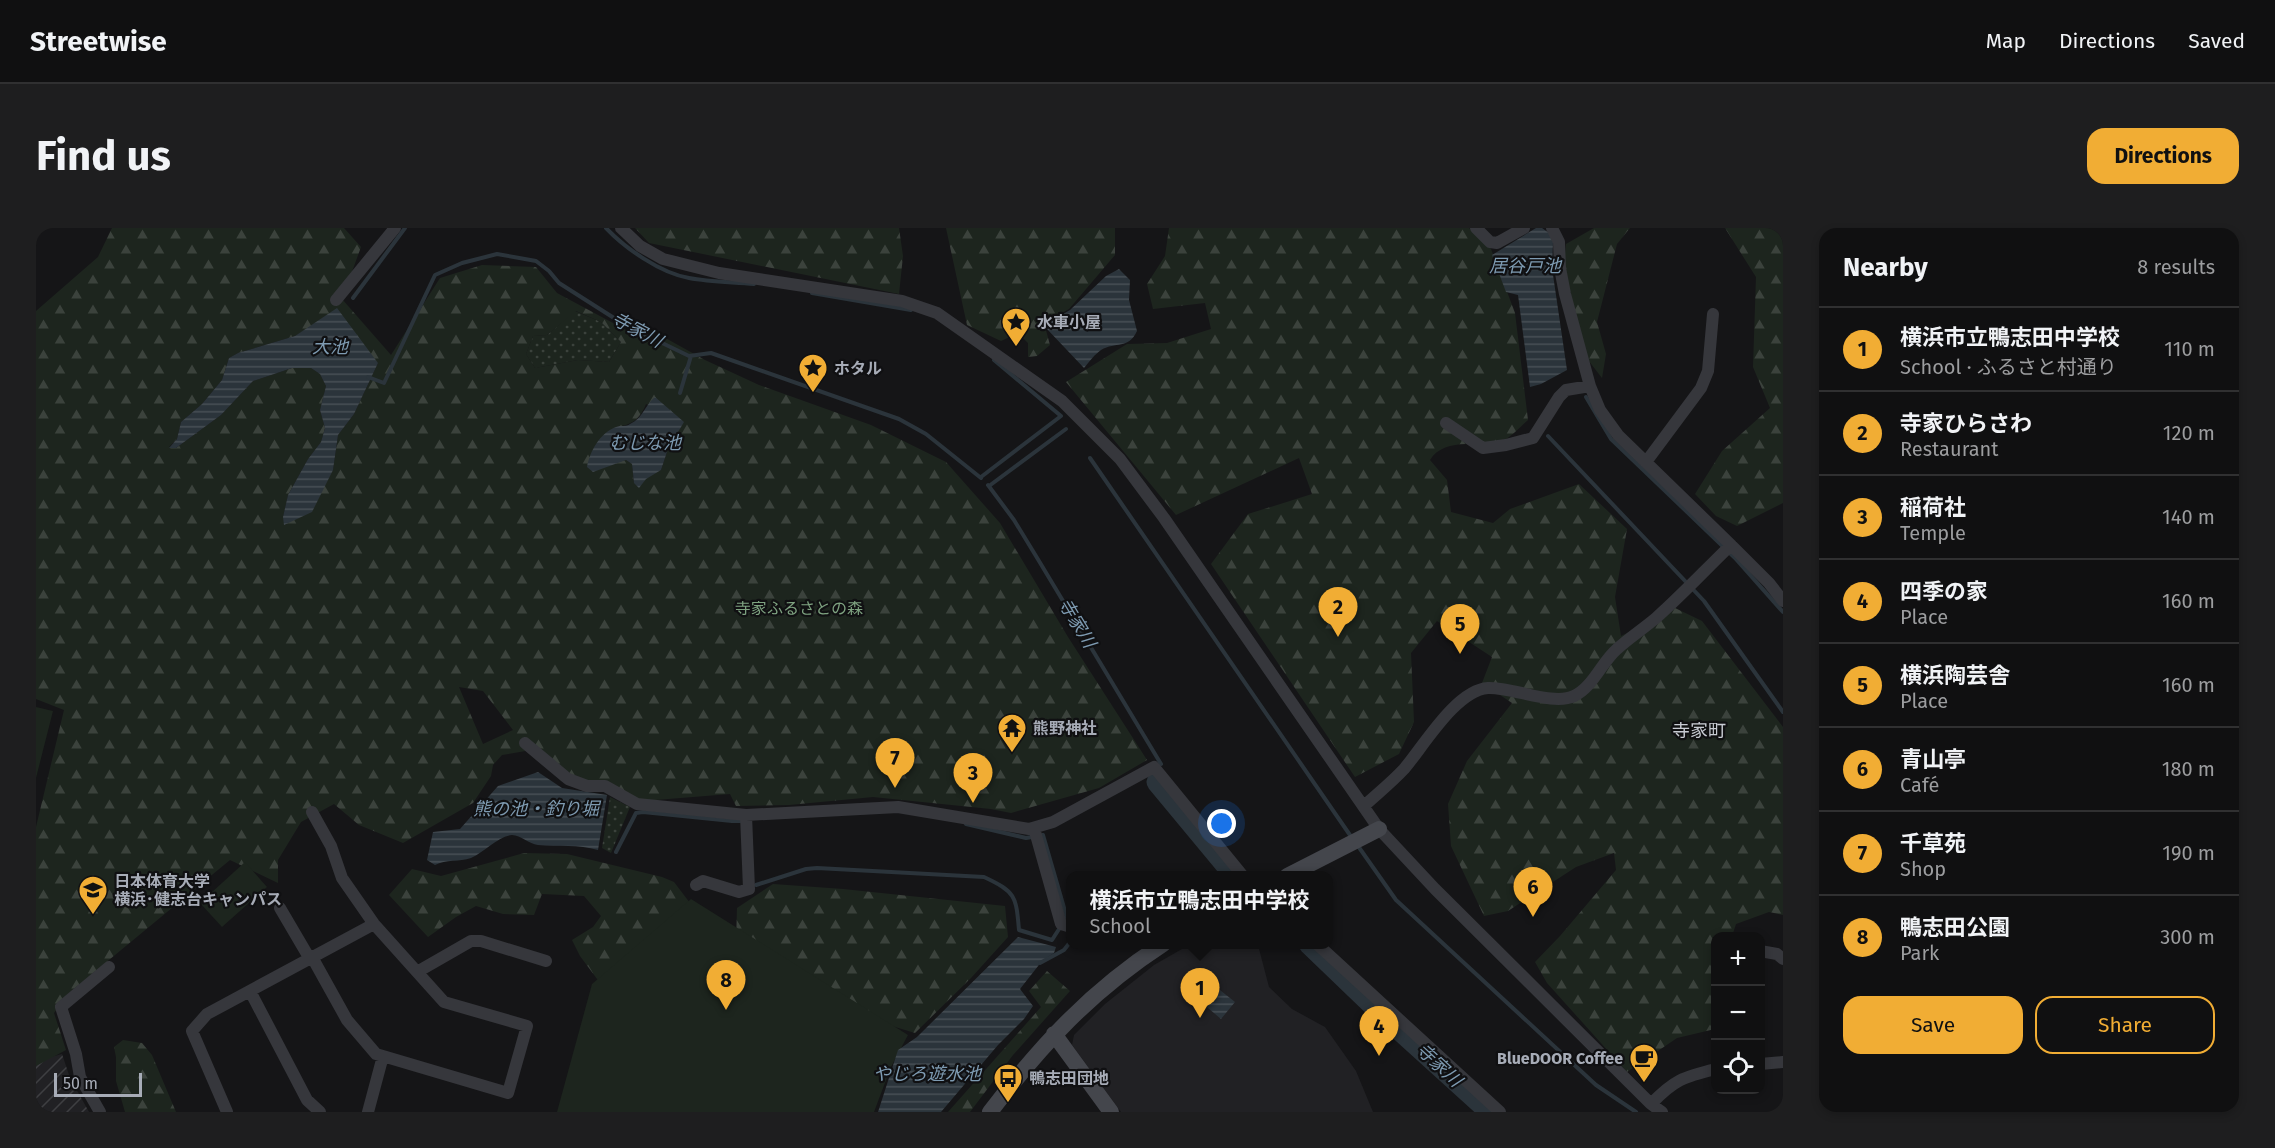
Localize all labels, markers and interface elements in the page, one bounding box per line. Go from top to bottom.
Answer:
text: Streetwise [30,25,167,58]
text: Map [1986,28,2026,54]
text: Directions [2059,28,2155,54]
text: Saved [2188,28,2245,54]
button: Directions [2087,128,2239,184]
text: Find us [36,131,171,181]
text: Nearby [1843,252,1928,283]
water label: 居谷戸池 [1489,255,1563,277]
text: 8 results [2137,255,2215,279]
place icon: 水車小屋 [1000,306,1032,348]
water label: 寺家川 [608,308,668,353]
place label: 水車小屋 [1037,313,1101,332]
text: 横浜市立鴨志田中学校 [1900,324,2120,351]
water label: 大池 [312,336,350,358]
text: 1 [1858,337,1867,361]
text: 110 m [2164,337,2215,361]
place icon: ホタル [797,352,829,394]
text: School · ふるさと村通り [1900,355,2117,379]
place label: ホタル [834,359,882,378]
text: 寺家ひらさわ [1900,410,2032,437]
text: 2 [1857,421,1868,445]
text: 120 m [2163,421,2215,445]
water label: むじな池 [609,432,683,454]
text: Restaurant [1900,437,1998,461]
text: 稲荷社 [1900,494,1966,521]
text: 3 [1857,505,1868,529]
text: 140 m [2162,505,2215,529]
text: Temple [1900,521,1966,545]
text: 四季の家 [1900,578,1988,605]
pin: 2 [1318,588,1358,637]
text: 4 [1857,589,1868,613]
text: 160 m [2162,589,2215,613]
water label: 寺家川 [1054,594,1101,654]
park label: 寺家ふるさとの森 [735,599,863,618]
pin: 5 [1440,604,1480,654]
text: Place [1900,605,1948,629]
text: 横浜陶芸舎 [1900,662,2010,689]
text: 5 [1857,673,1868,697]
text: 160 m [2162,673,2215,697]
text: Place [1900,689,1948,713]
temple icon: 熊野神社 [996,712,1028,754]
place label: 熊野神社 [1033,719,1097,738]
district label: 寺家町 [1672,720,1726,742]
pin: 7 [876,738,914,788]
text: 青山亭 [1900,746,1966,773]
pin: 3 [954,754,992,803]
text: 6 [1857,757,1868,781]
text: 180 m [2162,757,2215,781]
text: Café [1900,773,1939,797]
water label: 熊の池・釣り堀 [473,798,602,820]
your location [1207,809,1236,838]
text: 千草苑 [1900,830,1966,857]
text: 7 [1858,841,1867,865]
text: 190 m [2162,841,2215,865]
text: Shop [1900,857,1946,881]
pin: 6 [1514,868,1552,917]
popup [1066,871,1333,949]
place label: 日本体育大学 横浜･健志台キャンパス [114,872,282,909]
school or university icon: 日本体育大学 横浜･健志台キャンパス [77,874,109,916]
text: 横浜市立鴨志田中学校 [1089,887,1310,914]
text: School [1089,914,1151,938]
text: 鴨志田公園 [1900,914,2010,941]
text: 8 [1857,925,1868,949]
text: 300 m [2160,925,2215,949]
map controls [1711,932,1765,1094]
button: + [1711,932,1765,986]
text: Park [1900,941,1939,965]
pin: 8 [706,960,746,1010]
pin: 1 [1180,968,1220,1018]
button: − [1711,986,1765,1040]
button: Save [1843,996,2023,1054]
button: Share [2035,996,2215,1054]
pin: 4 [1360,1006,1398,1056]
water label: 寺家川 [1412,1039,1468,1093]
button: locate [1711,1040,1765,1094]
cafe icon: BlueDOOR Coffee [1628,1042,1660,1084]
place label: BlueDOOR Coffee [1497,1049,1623,1068]
bus stop icon: 鴨志田団地 [992,1062,1024,1104]
water label: やじろ遊水池 [873,1063,983,1085]
place label: 鴨志田団地 [1029,1069,1109,1088]
scale bar [54,1070,142,1098]
text: 50 m [63,1074,98,1093]

